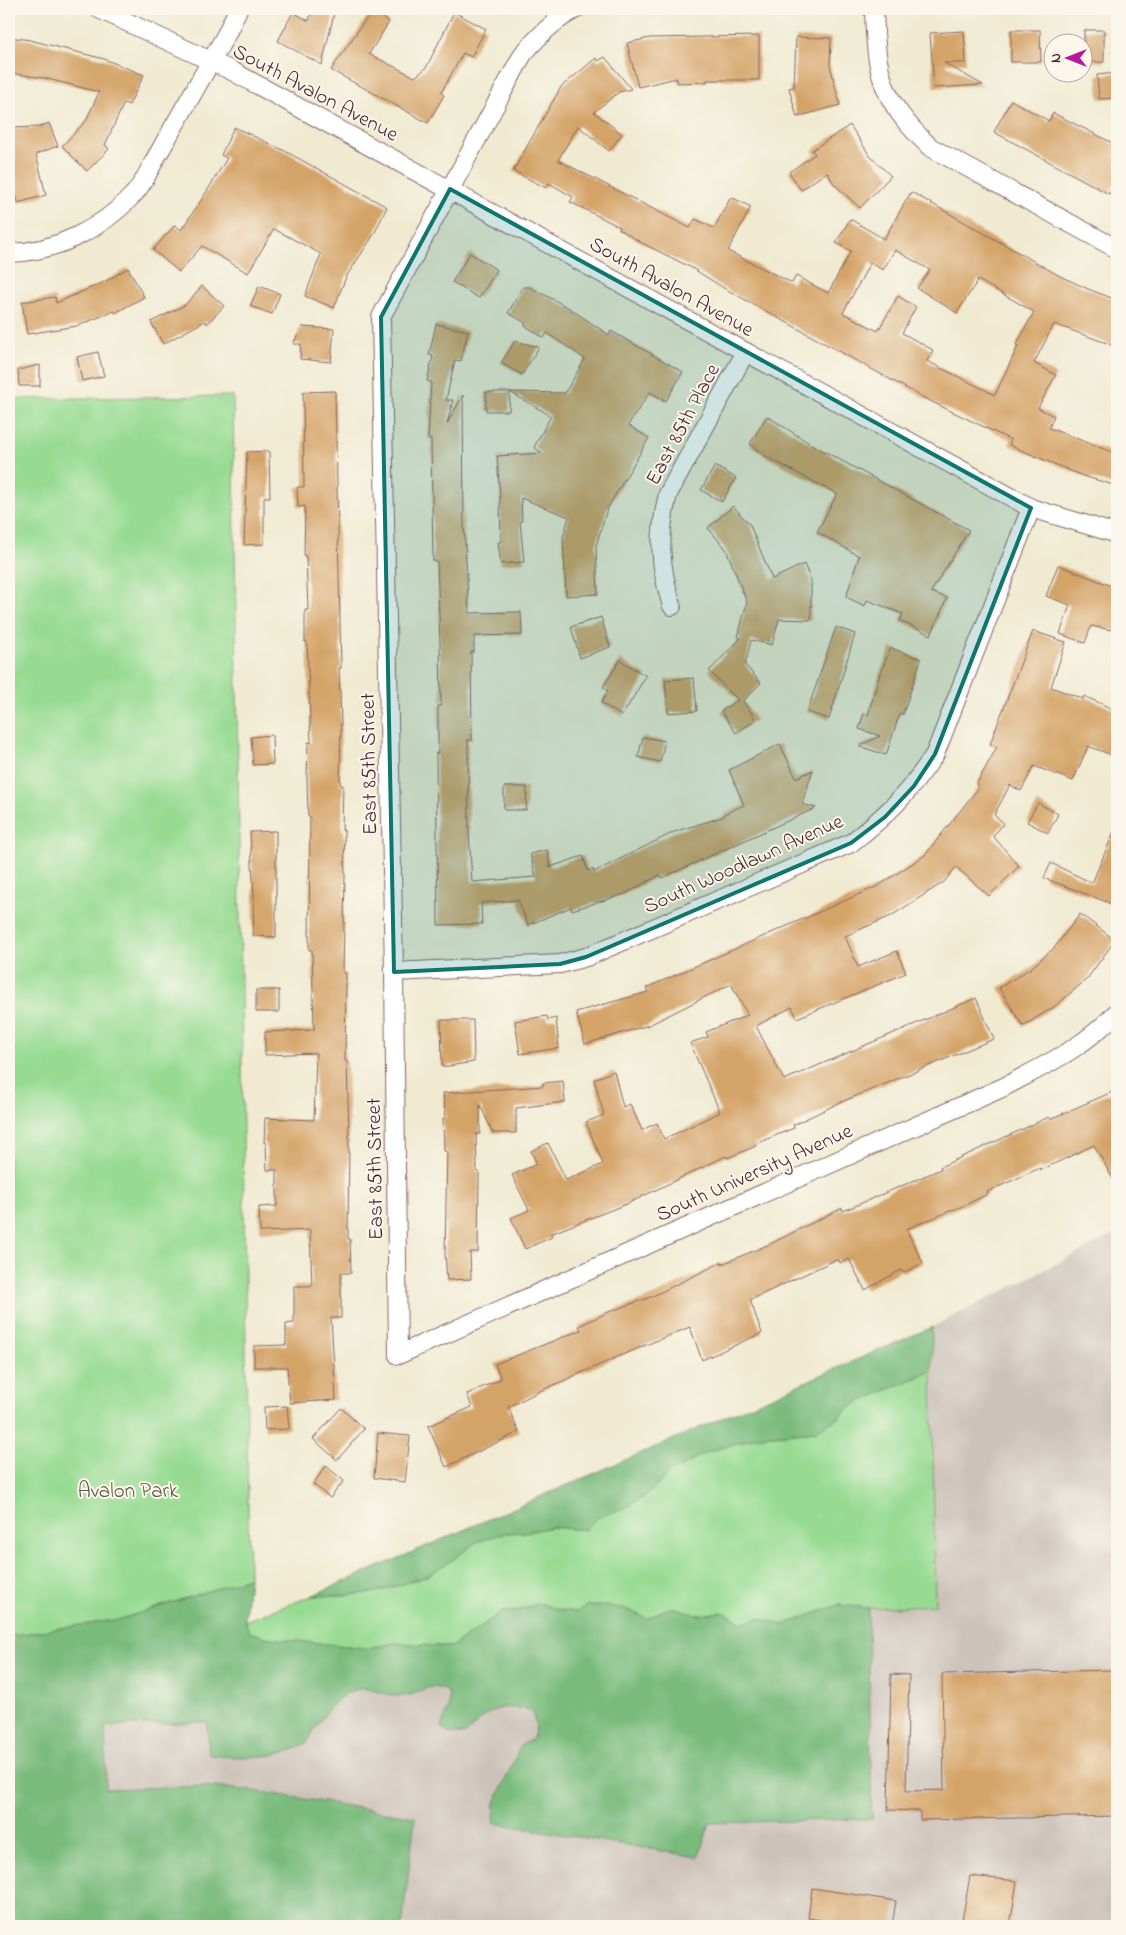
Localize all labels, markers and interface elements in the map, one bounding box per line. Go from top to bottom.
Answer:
north arrow [1044,32,1094,82]
street label: South Avalon Avenue [227,37,404,150]
text: N [1046,53,1067,63]
street label: South Avalon Avenue [583,230,759,346]
street label: East 85th Place [639,358,729,491]
street label: East 85th Street [354,693,386,835]
street label: South Woodlawn Avenue [639,807,849,922]
street label: East 85th Street [360,1098,392,1240]
street label: South University Avenue [652,1117,859,1232]
park label: Avalon Park [78,1477,179,1507]

